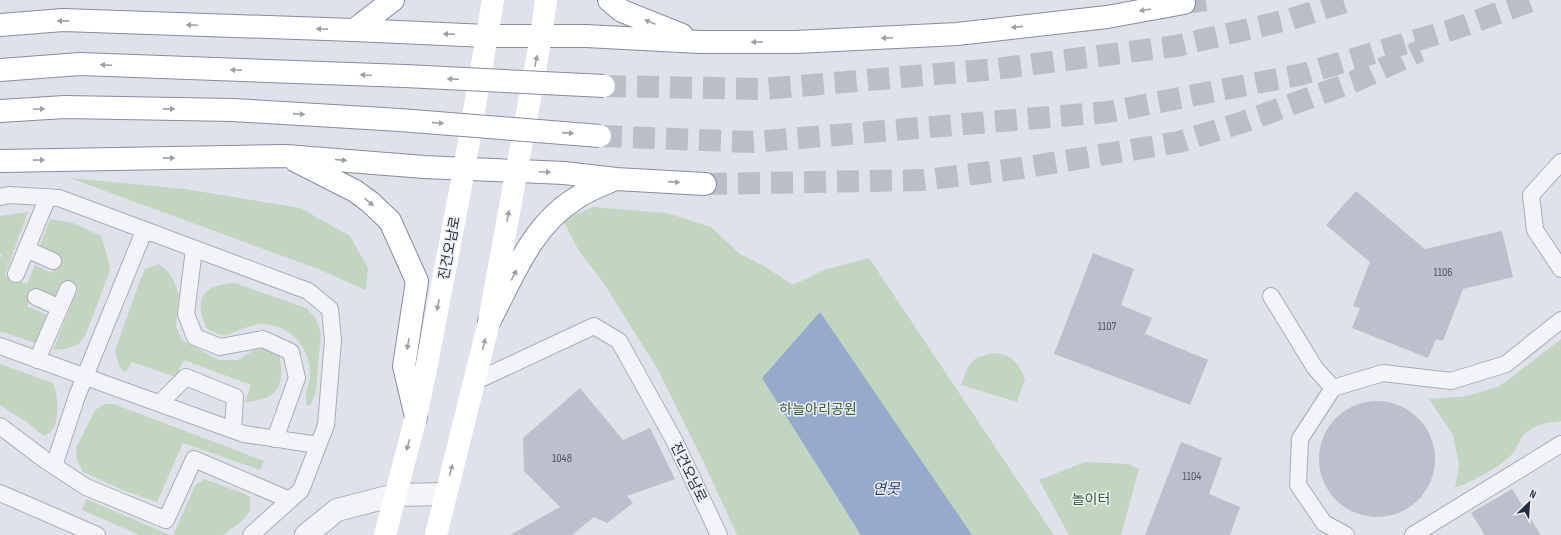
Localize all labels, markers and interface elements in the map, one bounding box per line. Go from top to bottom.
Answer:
one-way arrow [1139,7,1151,13]
one-way arrow [56,18,69,24]
one-way arrow [644,19,656,25]
one-way arrow [186,21,198,28]
one-way arrow [1010,24,1023,31]
one-way arrow [315,26,328,32]
one-way arrow [443,31,455,38]
one-way arrow [881,34,893,41]
one-way arrow [750,39,763,45]
one-way arrow [533,55,539,67]
one-way arrow [99,62,112,68]
one-way arrow [229,67,242,73]
one-way arrow [360,71,372,78]
one-way arrow [447,75,459,82]
one-way arrow [33,105,45,112]
one-way arrow [163,106,176,112]
one-way arrow [293,110,305,117]
one-way arrow [432,120,444,127]
one-way arrow [562,130,574,137]
one-way arrow [163,155,176,161]
one-way arrow [33,157,46,163]
one-way arrow [335,157,347,164]
one-way arrow [539,169,552,175]
one-way arrow [668,179,680,186]
one-way arrow [364,197,375,206]
one-way arrow [505,210,511,222]
street label: 진건오남로 [435,215,464,281]
house number: 1106 [1433,265,1453,280]
one-way arrow [510,270,517,281]
one-way arrow [435,298,441,311]
house number: 1107 [1098,319,1116,334]
one-way arrow [404,338,410,350]
one-way arrow [481,338,487,350]
park label: 하늘아리공원 [779,401,857,418]
one-way arrow [405,440,411,452]
street label: 진건오남로 [667,440,710,505]
house number: 1048 [552,451,572,466]
one-way arrow [449,464,455,476]
house number: 1104 [1183,469,1201,484]
water label: 연못 [872,480,901,499]
north arrow [1509,483,1549,523]
text: N [1528,487,1539,502]
park label: 놀이터 [1072,491,1110,508]

